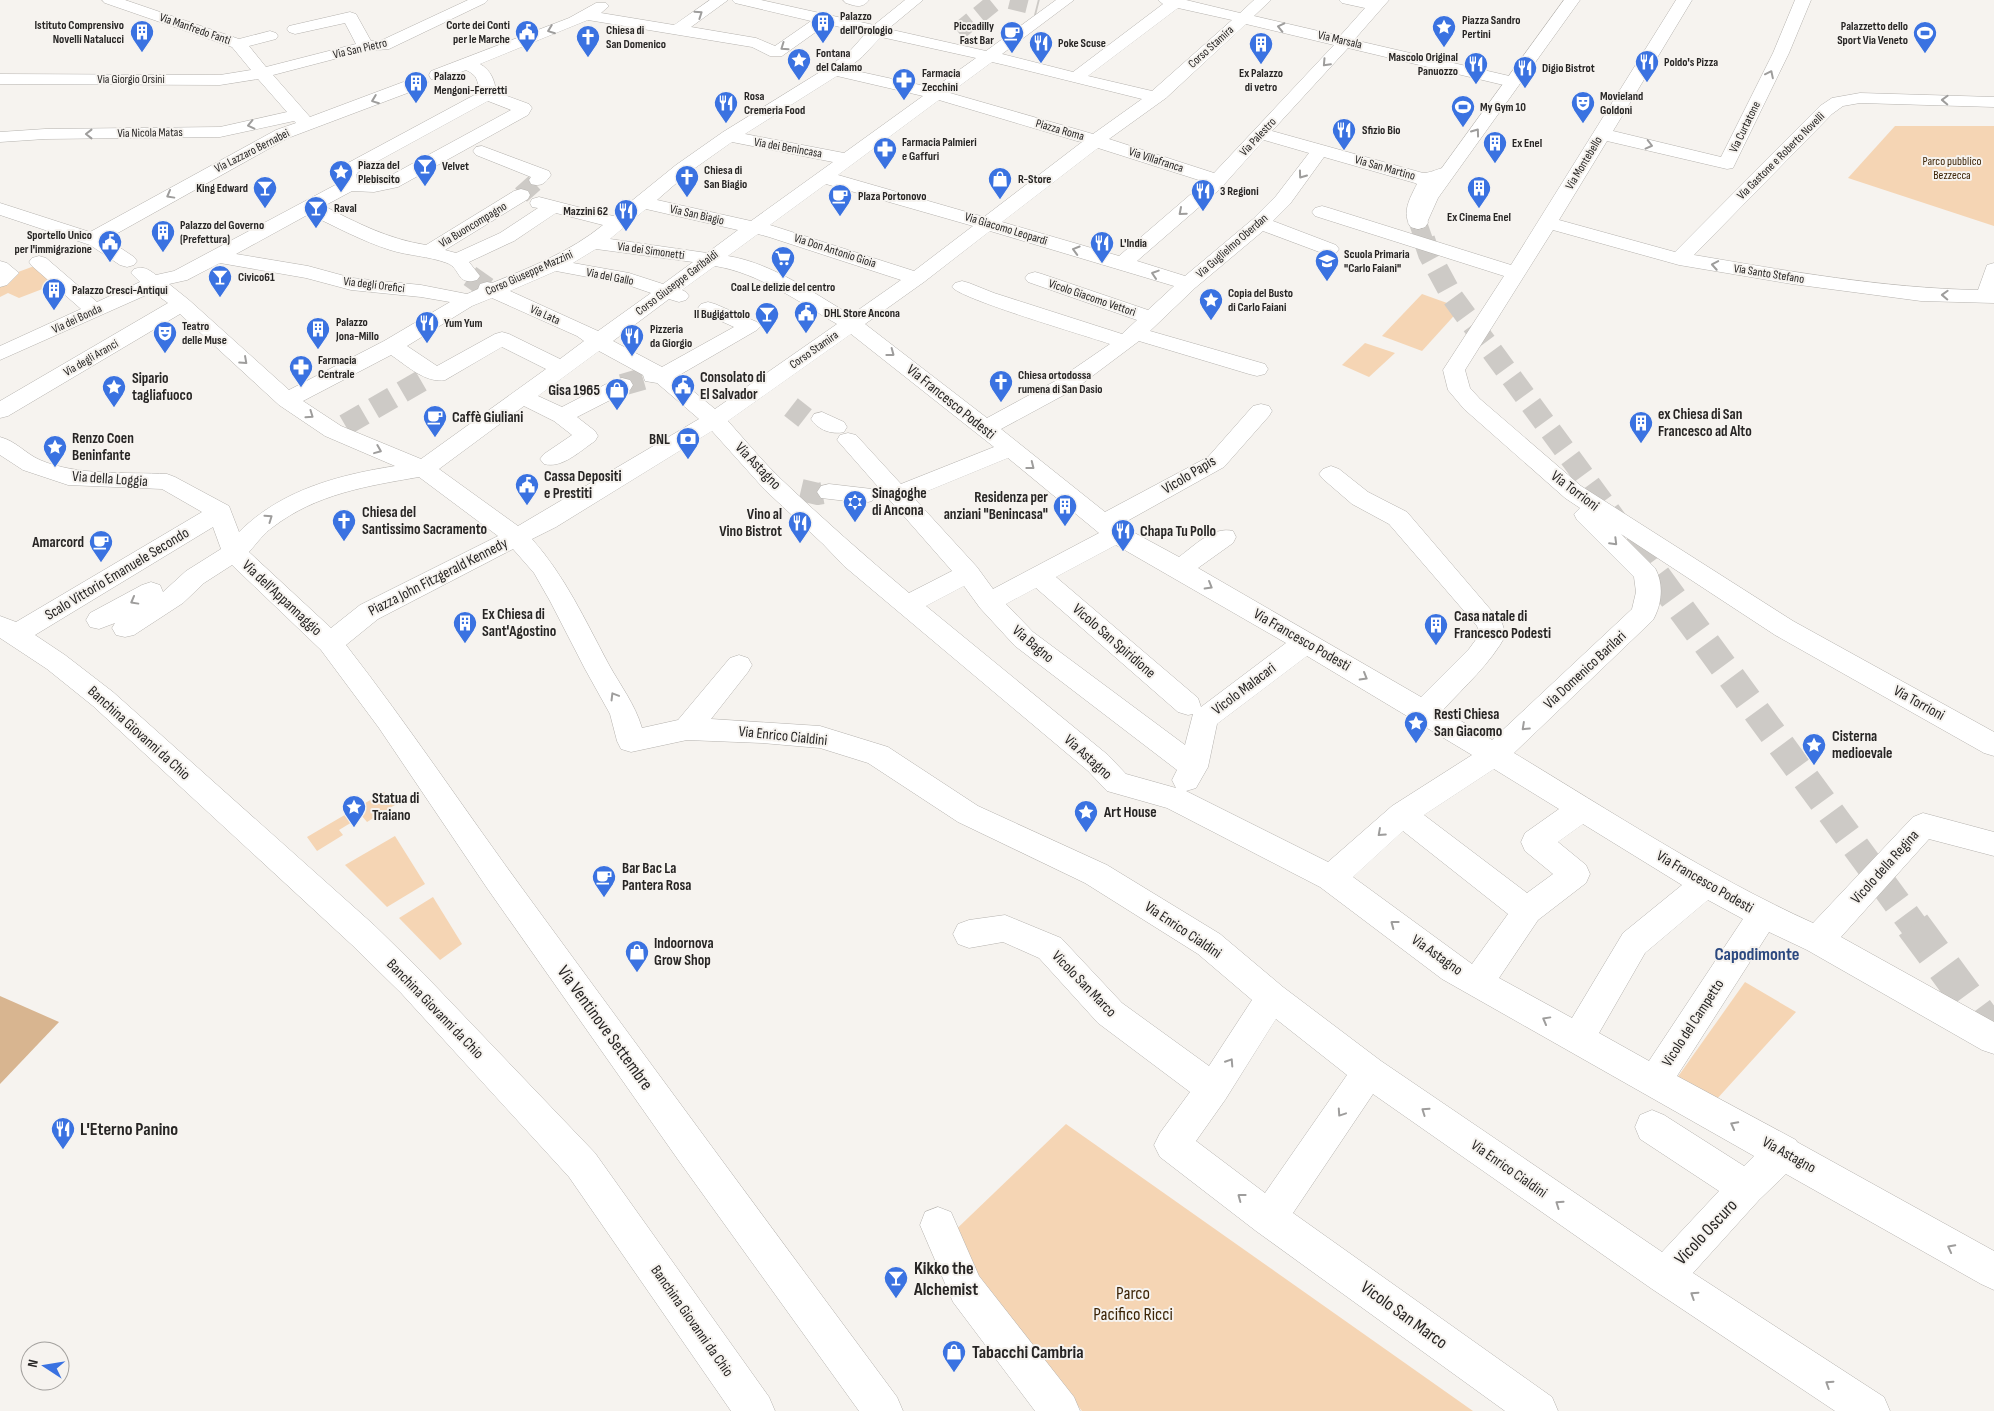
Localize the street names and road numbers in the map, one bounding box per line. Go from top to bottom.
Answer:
street label: Via Manfredo Fanti [157,10,233,48]
street label: Corso Stamira [1185,22,1237,71]
street label: Via Marsala [1316,28,1364,52]
street label: Via San Pietro [332,36,388,62]
street label: Via Giorgio Orsini [97,72,165,87]
street label: Via Curtatone [1726,99,1764,155]
street label: Via Gastone e Roberto Novelli [1734,109,1828,203]
street label: Via Palestro [1237,115,1280,159]
street label: Piazza Roma [1034,116,1086,144]
street label: Via Nicola Matas [117,125,183,141]
street label: Via Lazzaro Bernabei [212,126,292,176]
street label: Via Montebello [1562,134,1606,192]
street label: Via dei Benincasa [753,135,824,161]
street label: Via Villafranca [1127,144,1186,176]
street label: Via San Martino [1353,152,1417,184]
street label: Via Buoncompagno [436,199,510,251]
street label: Via San Biagio [668,201,726,229]
street label: Via Giacomo Leopardi [963,209,1049,249]
street label: Via Guglielmo Oberdan [1193,211,1271,281]
street label: Via Don Antonio Gioia [792,231,878,271]
street label: Via dei Simonetti [616,239,686,263]
street label: Corso Giuseppe Mazzini [483,247,575,299]
street label: Corso Giuseppe Garibaldi [633,247,721,319]
street label: Via Santo Stefano [1733,261,1805,287]
street label: Via del Gallo [585,265,635,289]
street label: Via degli Orefici [342,274,406,296]
street label: Vicolo Giacomo Vettori [1046,276,1138,320]
street label: Via dei Bonda [50,301,105,337]
street label: Via Lata [528,302,563,328]
street label: Corso Stamira [787,327,842,372]
street label: Via degli Aranci [61,336,121,380]
street label: Via Francesco Podesti [903,360,1000,444]
street label: Via Astagno [731,438,785,494]
street label: Vicolo Papis [1159,452,1219,498]
street label: Via della Loggia [72,467,149,491]
street label: Via Torrioni [1547,467,1603,516]
street label: Scalo Vittorio Emanuele Secondo [41,523,193,625]
street label: Piazza John Fitzgerald Kennedy [365,534,511,620]
street label: Via dell'Appannaggio [238,556,326,640]
street label: Vicolo San Spiridione [1068,600,1160,682]
street label: Via Francesco Podesti [1250,604,1354,676]
street label: Via Bagno [1008,621,1058,667]
street label: Via Domenico Barilari [1540,627,1630,713]
street label: Vicolo Malacari [1208,659,1280,719]
street label: Via Torrioni [1890,681,1948,725]
street label: Banchina Giovanni da Chio [84,682,194,784]
street label: Via Enrico Cialdini [738,722,828,750]
street label: Via Astagno [1060,730,1116,784]
street label: Vicolo della Regina [1847,826,1923,908]
street label: Via Francesco Podesti [1653,846,1757,918]
street label: Via Enrico Cialdini [1141,897,1225,963]
street label: Via Astagno [1408,930,1466,980]
street label: Vicolo San Marco [1048,947,1120,1021]
street label: Banchina Giovanni da Chio [382,955,488,1063]
street label: Via Ventinove Settembre [553,962,657,1094]
street label: Vicolo del Campetto [1658,976,1728,1070]
street label: Via Astagno [1759,1133,1819,1177]
street label: Via Enrico Cialdini [1467,1136,1551,1202]
street label: Vicolo Oscuro [1670,1195,1742,1269]
street label: Banchina Giovanni da Chio [646,1262,738,1380]
street label: Vicolo San Marco [1357,1277,1451,1353]

